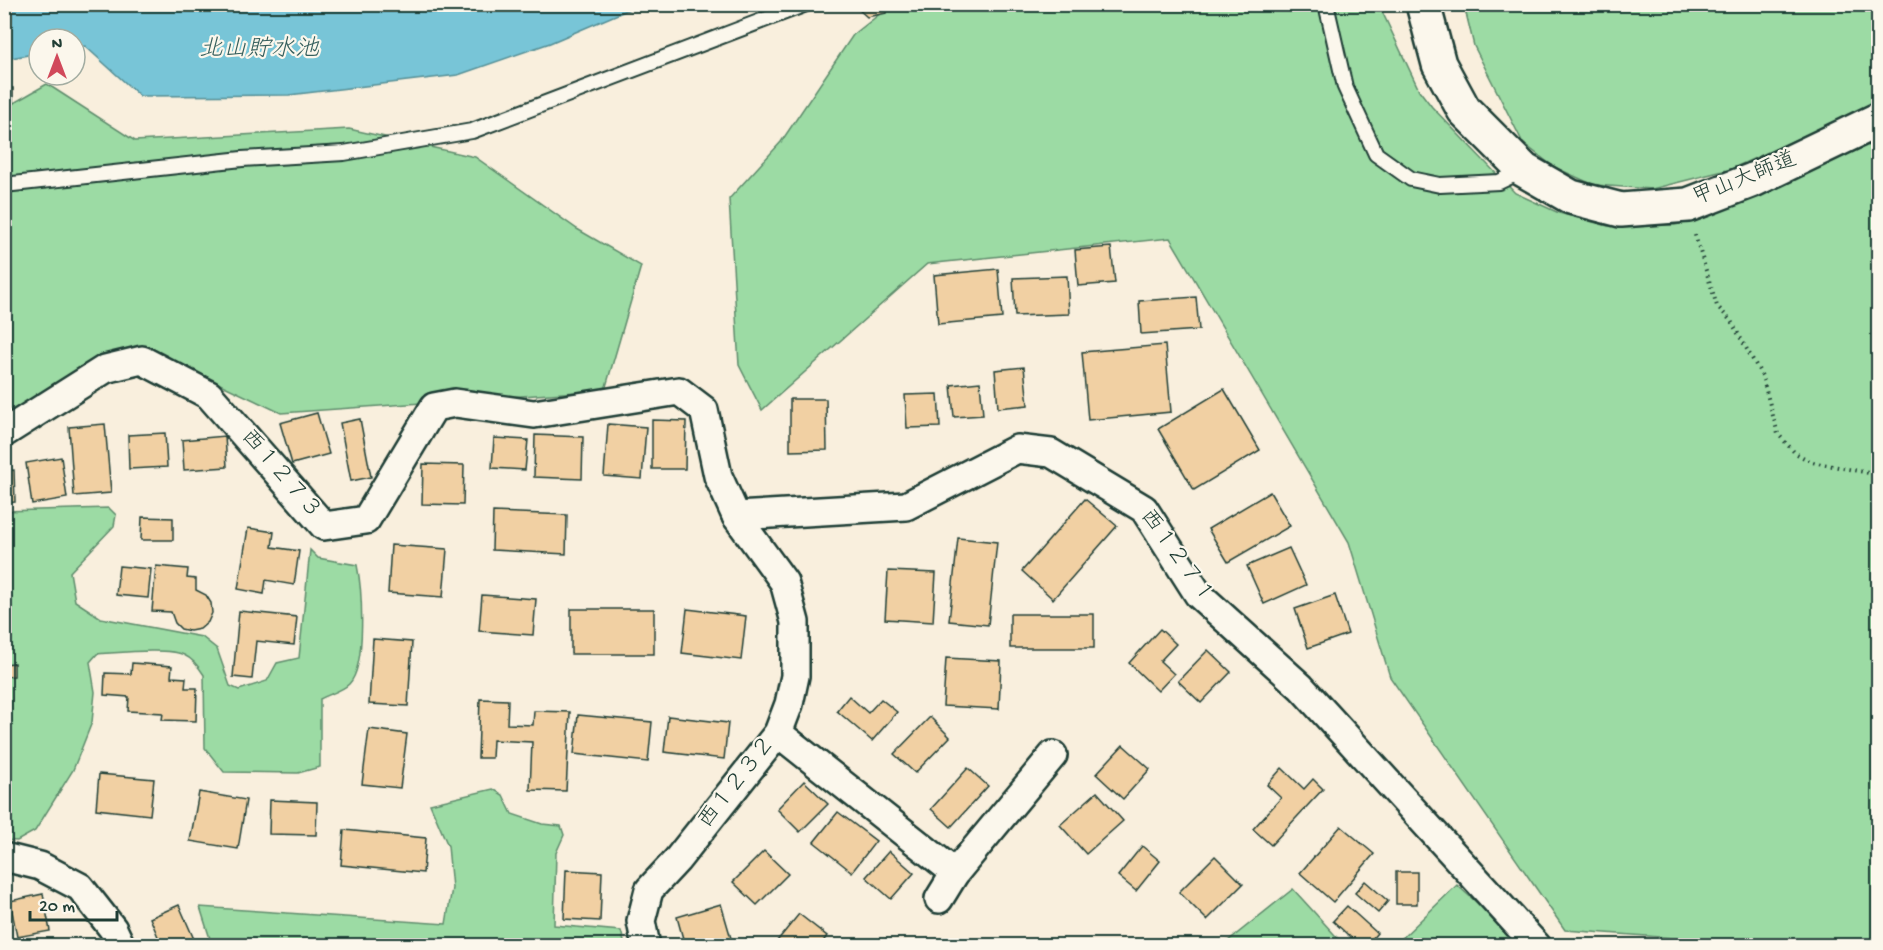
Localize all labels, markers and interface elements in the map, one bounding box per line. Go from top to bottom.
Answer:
north arrow [27,27,87,87]
text: N [52,36,63,55]
water label: 北山貯水池 [199,36,320,65]
street label: 甲山大師道 [1689,146,1801,213]
street label: 西１２７３ [234,425,326,525]
street label: 西１２７１ [1133,505,1219,609]
street label: 西１２３２ [694,732,782,834]
scale bar [30,884,117,922]
text: 20 m [39,897,75,918]

